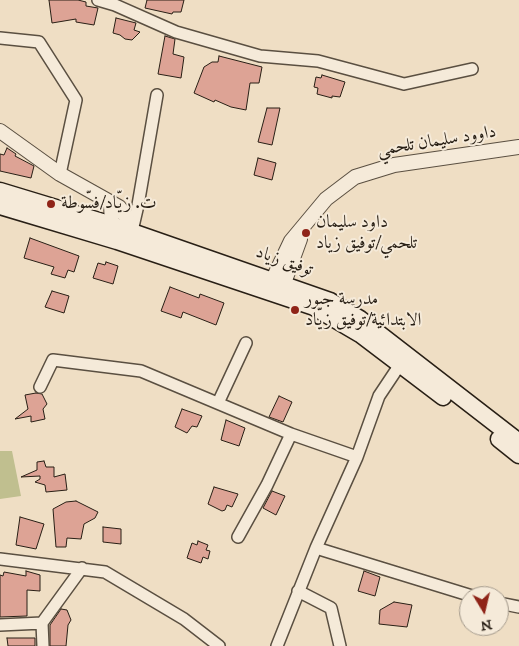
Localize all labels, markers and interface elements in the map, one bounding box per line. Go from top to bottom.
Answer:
street label: داوود سليمان تلحمي [376,122,498,162]
place label: ت. زيّاد/فسّوطة [61,193,156,215]
marker: ت. زيّاد/فسّوطة [45,198,57,210]
place label: داود سليمان تلحمي/توفيق زياد [316,212,417,254]
marker: داود سليمان تلحمي/توفيق زياد [300,227,312,239]
street label: توفيق زياد [253,242,315,282]
place label: مدرسة جبور الابتدائية/توفيق زيّاد [305,289,421,332]
marker: مدرسة جبور الابتدائية/توفيق زيّاد [289,304,301,316]
north arrow [459,586,509,636]
text: N [479,615,493,635]

